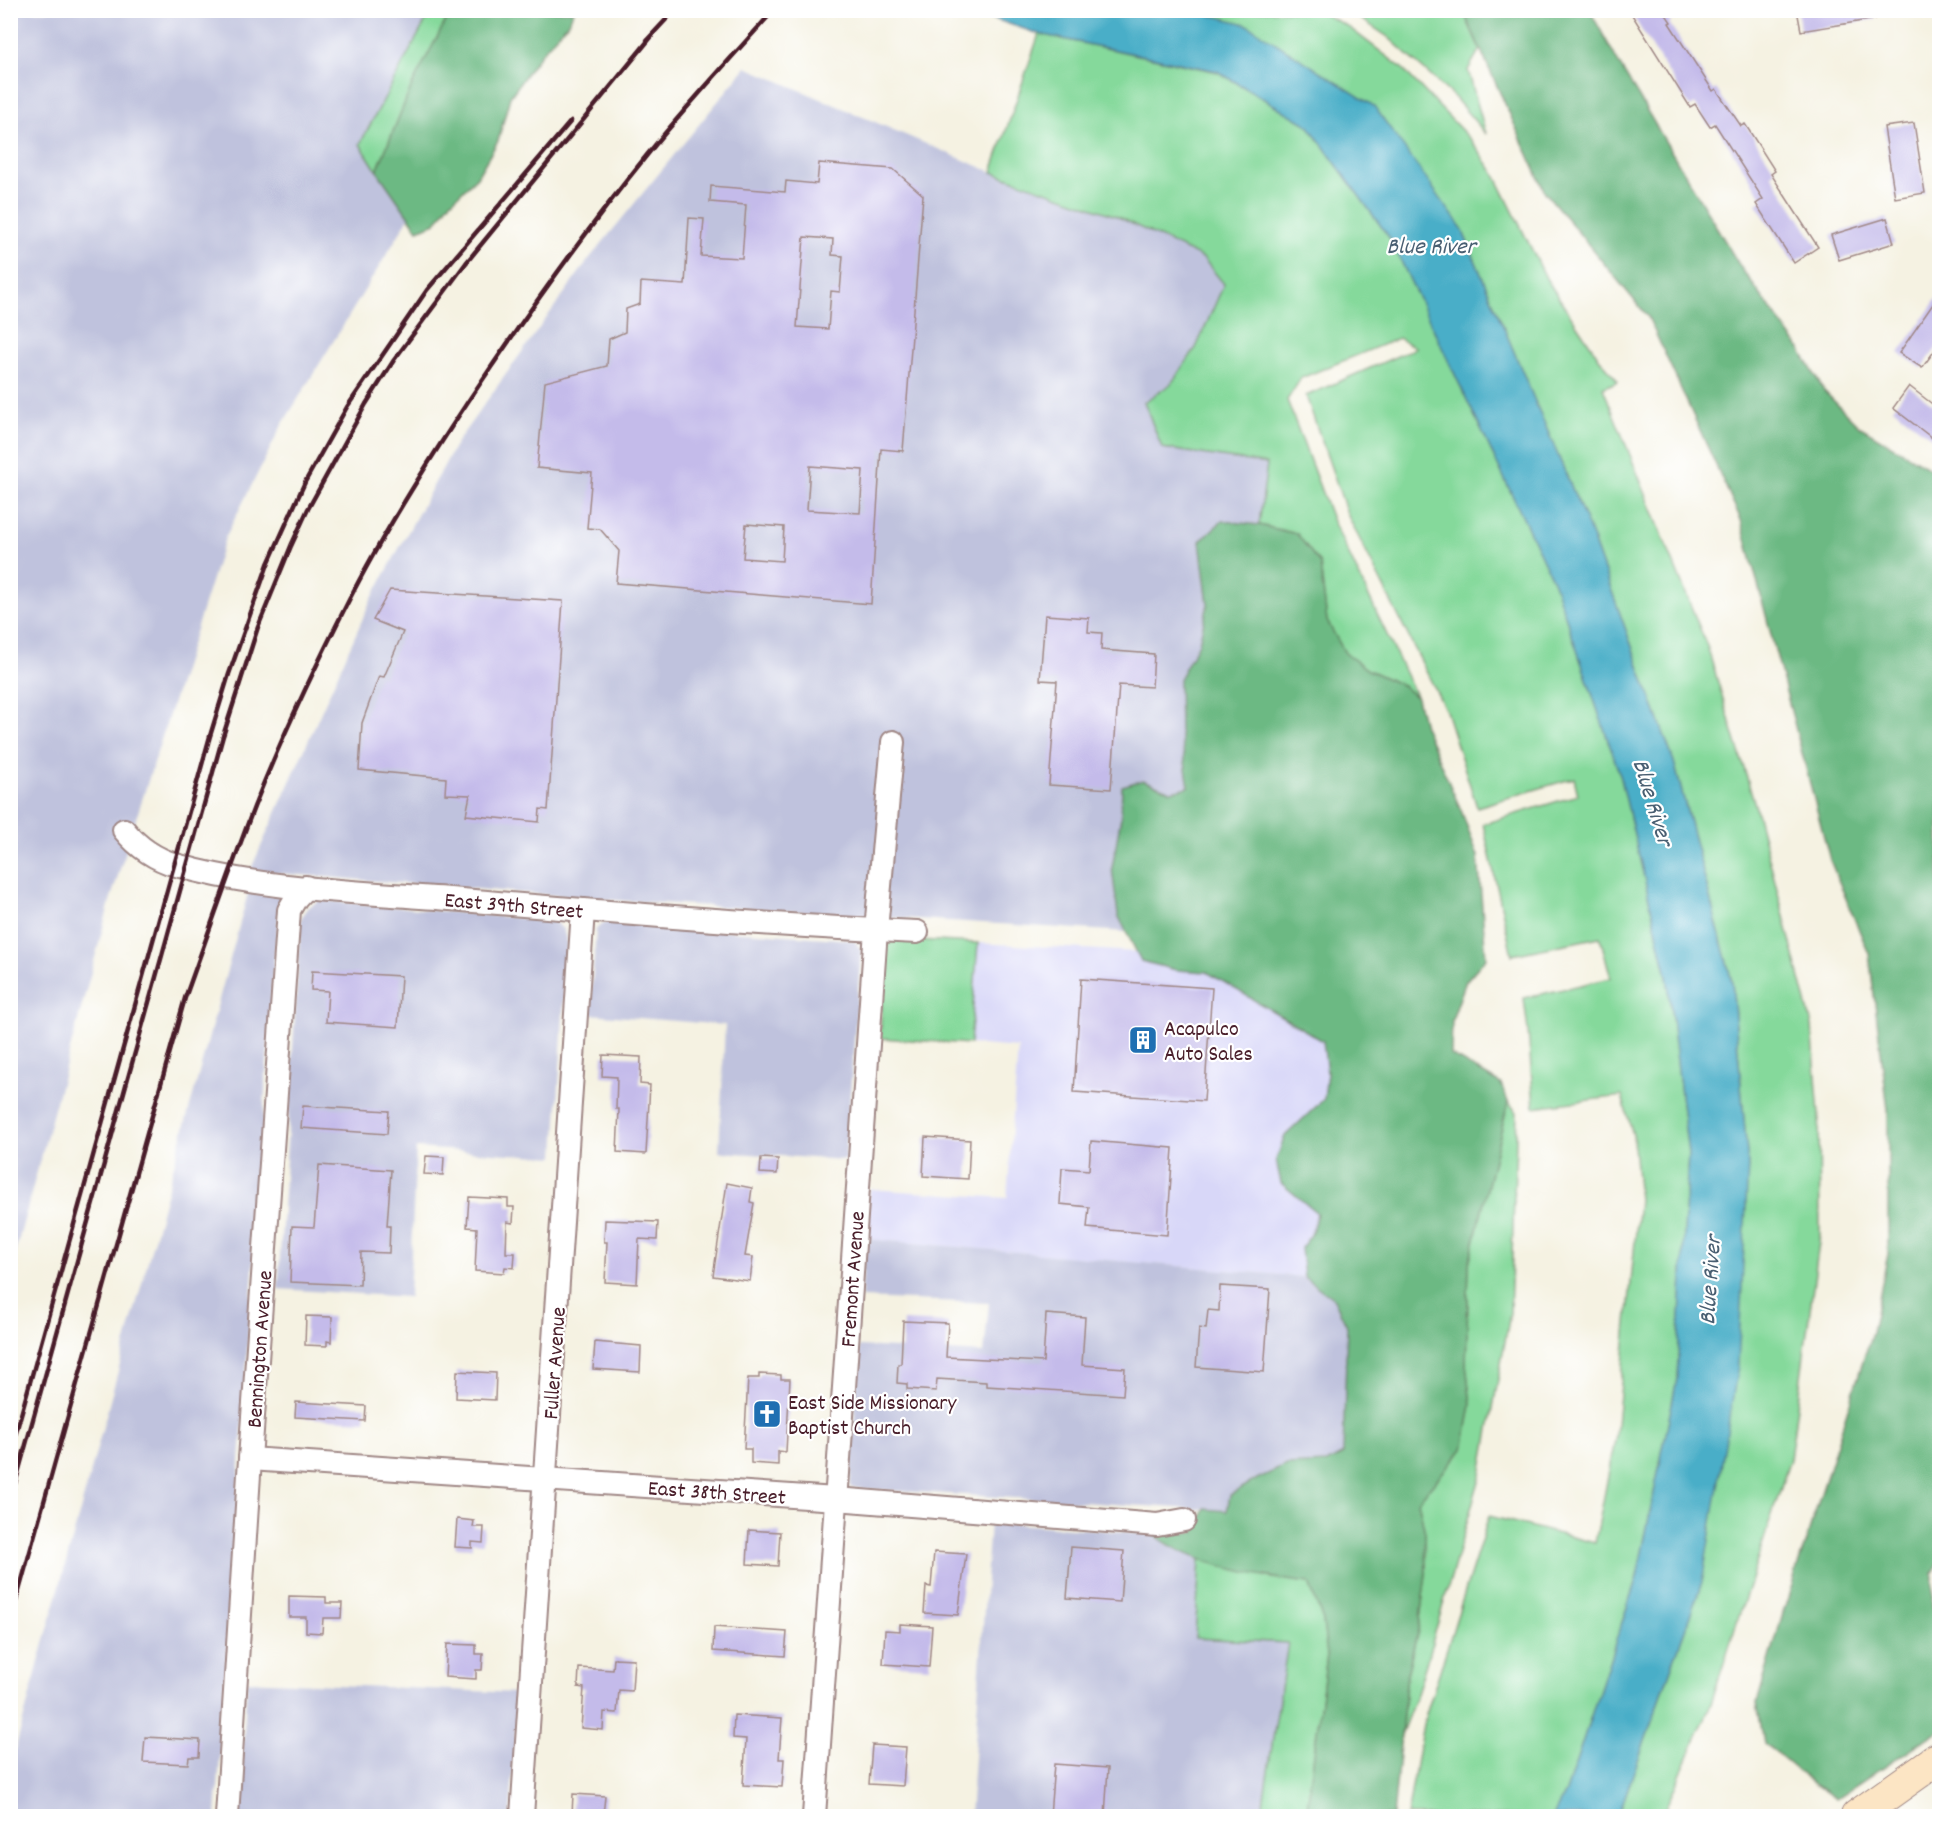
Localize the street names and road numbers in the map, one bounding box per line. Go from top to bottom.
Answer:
street label: East 39th Street [443,886,584,929]
street label: Fremont Avenue [834,1210,875,1348]
street label: Bennington Avenue [241,1270,282,1429]
street label: Fuller Avenue [537,1306,576,1421]
street label: East 38th Street [647,1474,787,1515]

